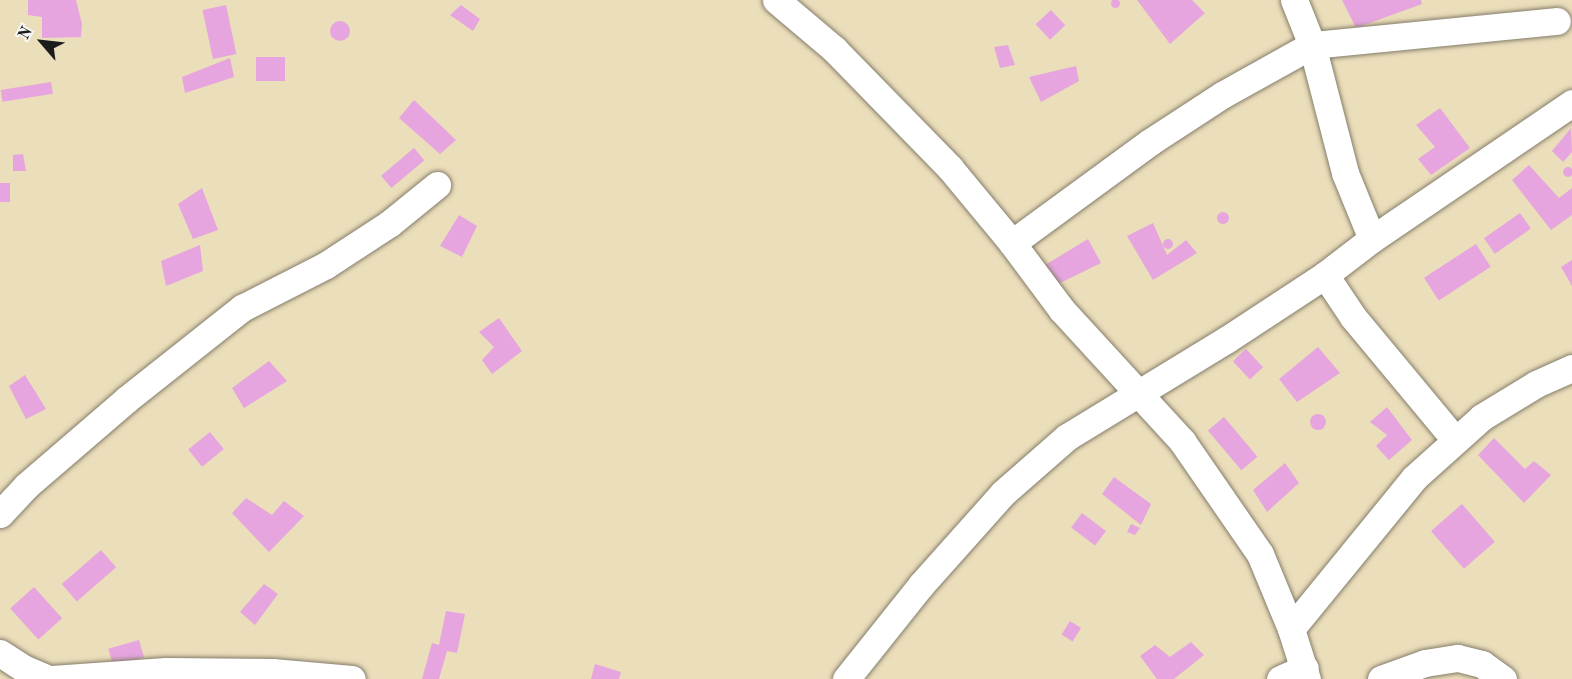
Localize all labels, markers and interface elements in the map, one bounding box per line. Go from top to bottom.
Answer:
north arrow [12,12,72,72]
text: N [16,24,36,43]

